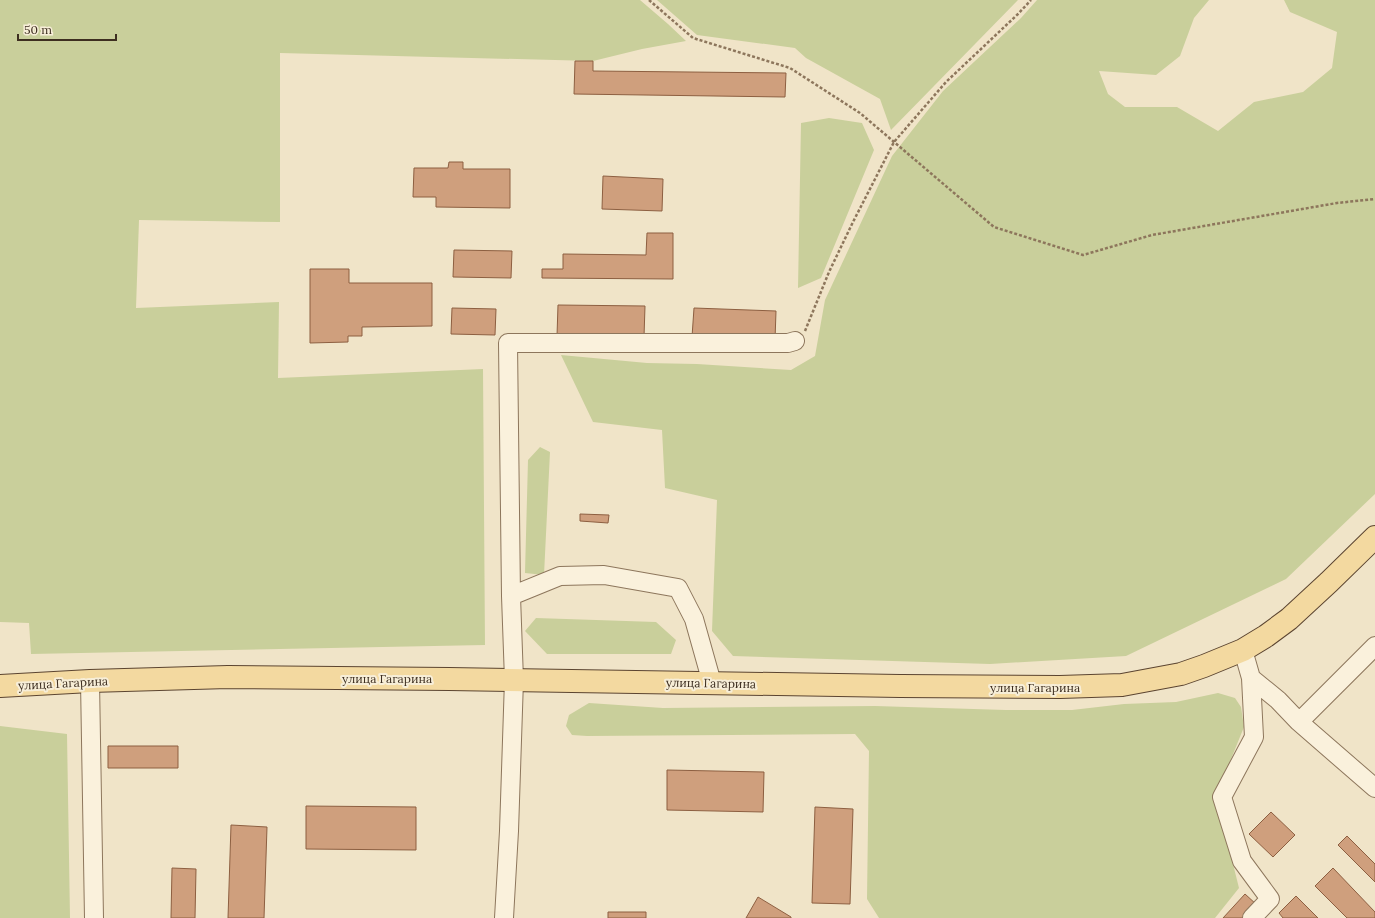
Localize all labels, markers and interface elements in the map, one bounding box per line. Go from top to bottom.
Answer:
scale bar [18,16,116,42]
text: 50 m [24,22,52,37]
street label: улица Гагарина [342,671,432,686]
street label: улица Гагарина [18,673,108,693]
street label: улица Гагарина [666,675,756,691]
street label: улица Гагарина [990,680,1080,695]

